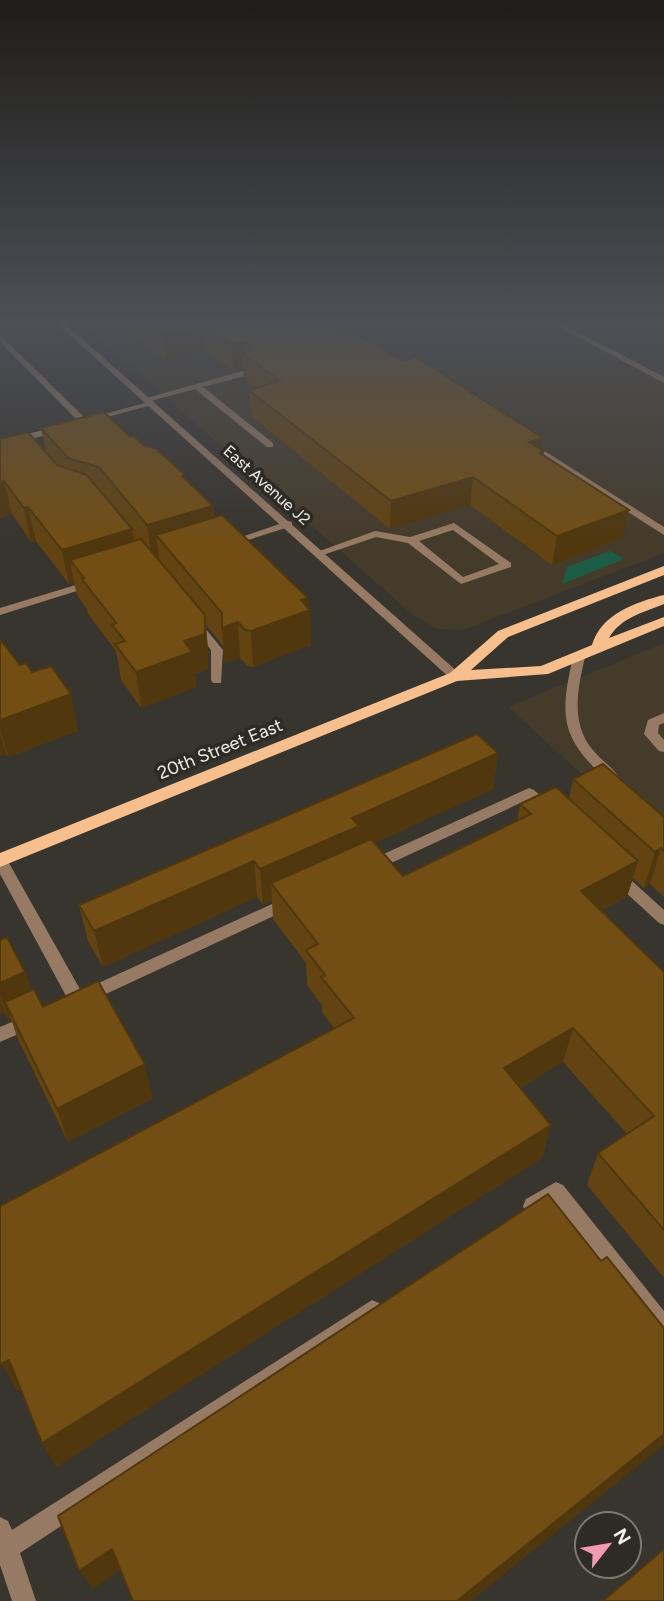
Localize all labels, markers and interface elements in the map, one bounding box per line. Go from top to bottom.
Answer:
street label: East Avenue J2 [220,441,314,529]
street label: 20th Street East [154,714,286,784]
north arrow [573,1510,643,1580]
text: N [609,1524,636,1549]

